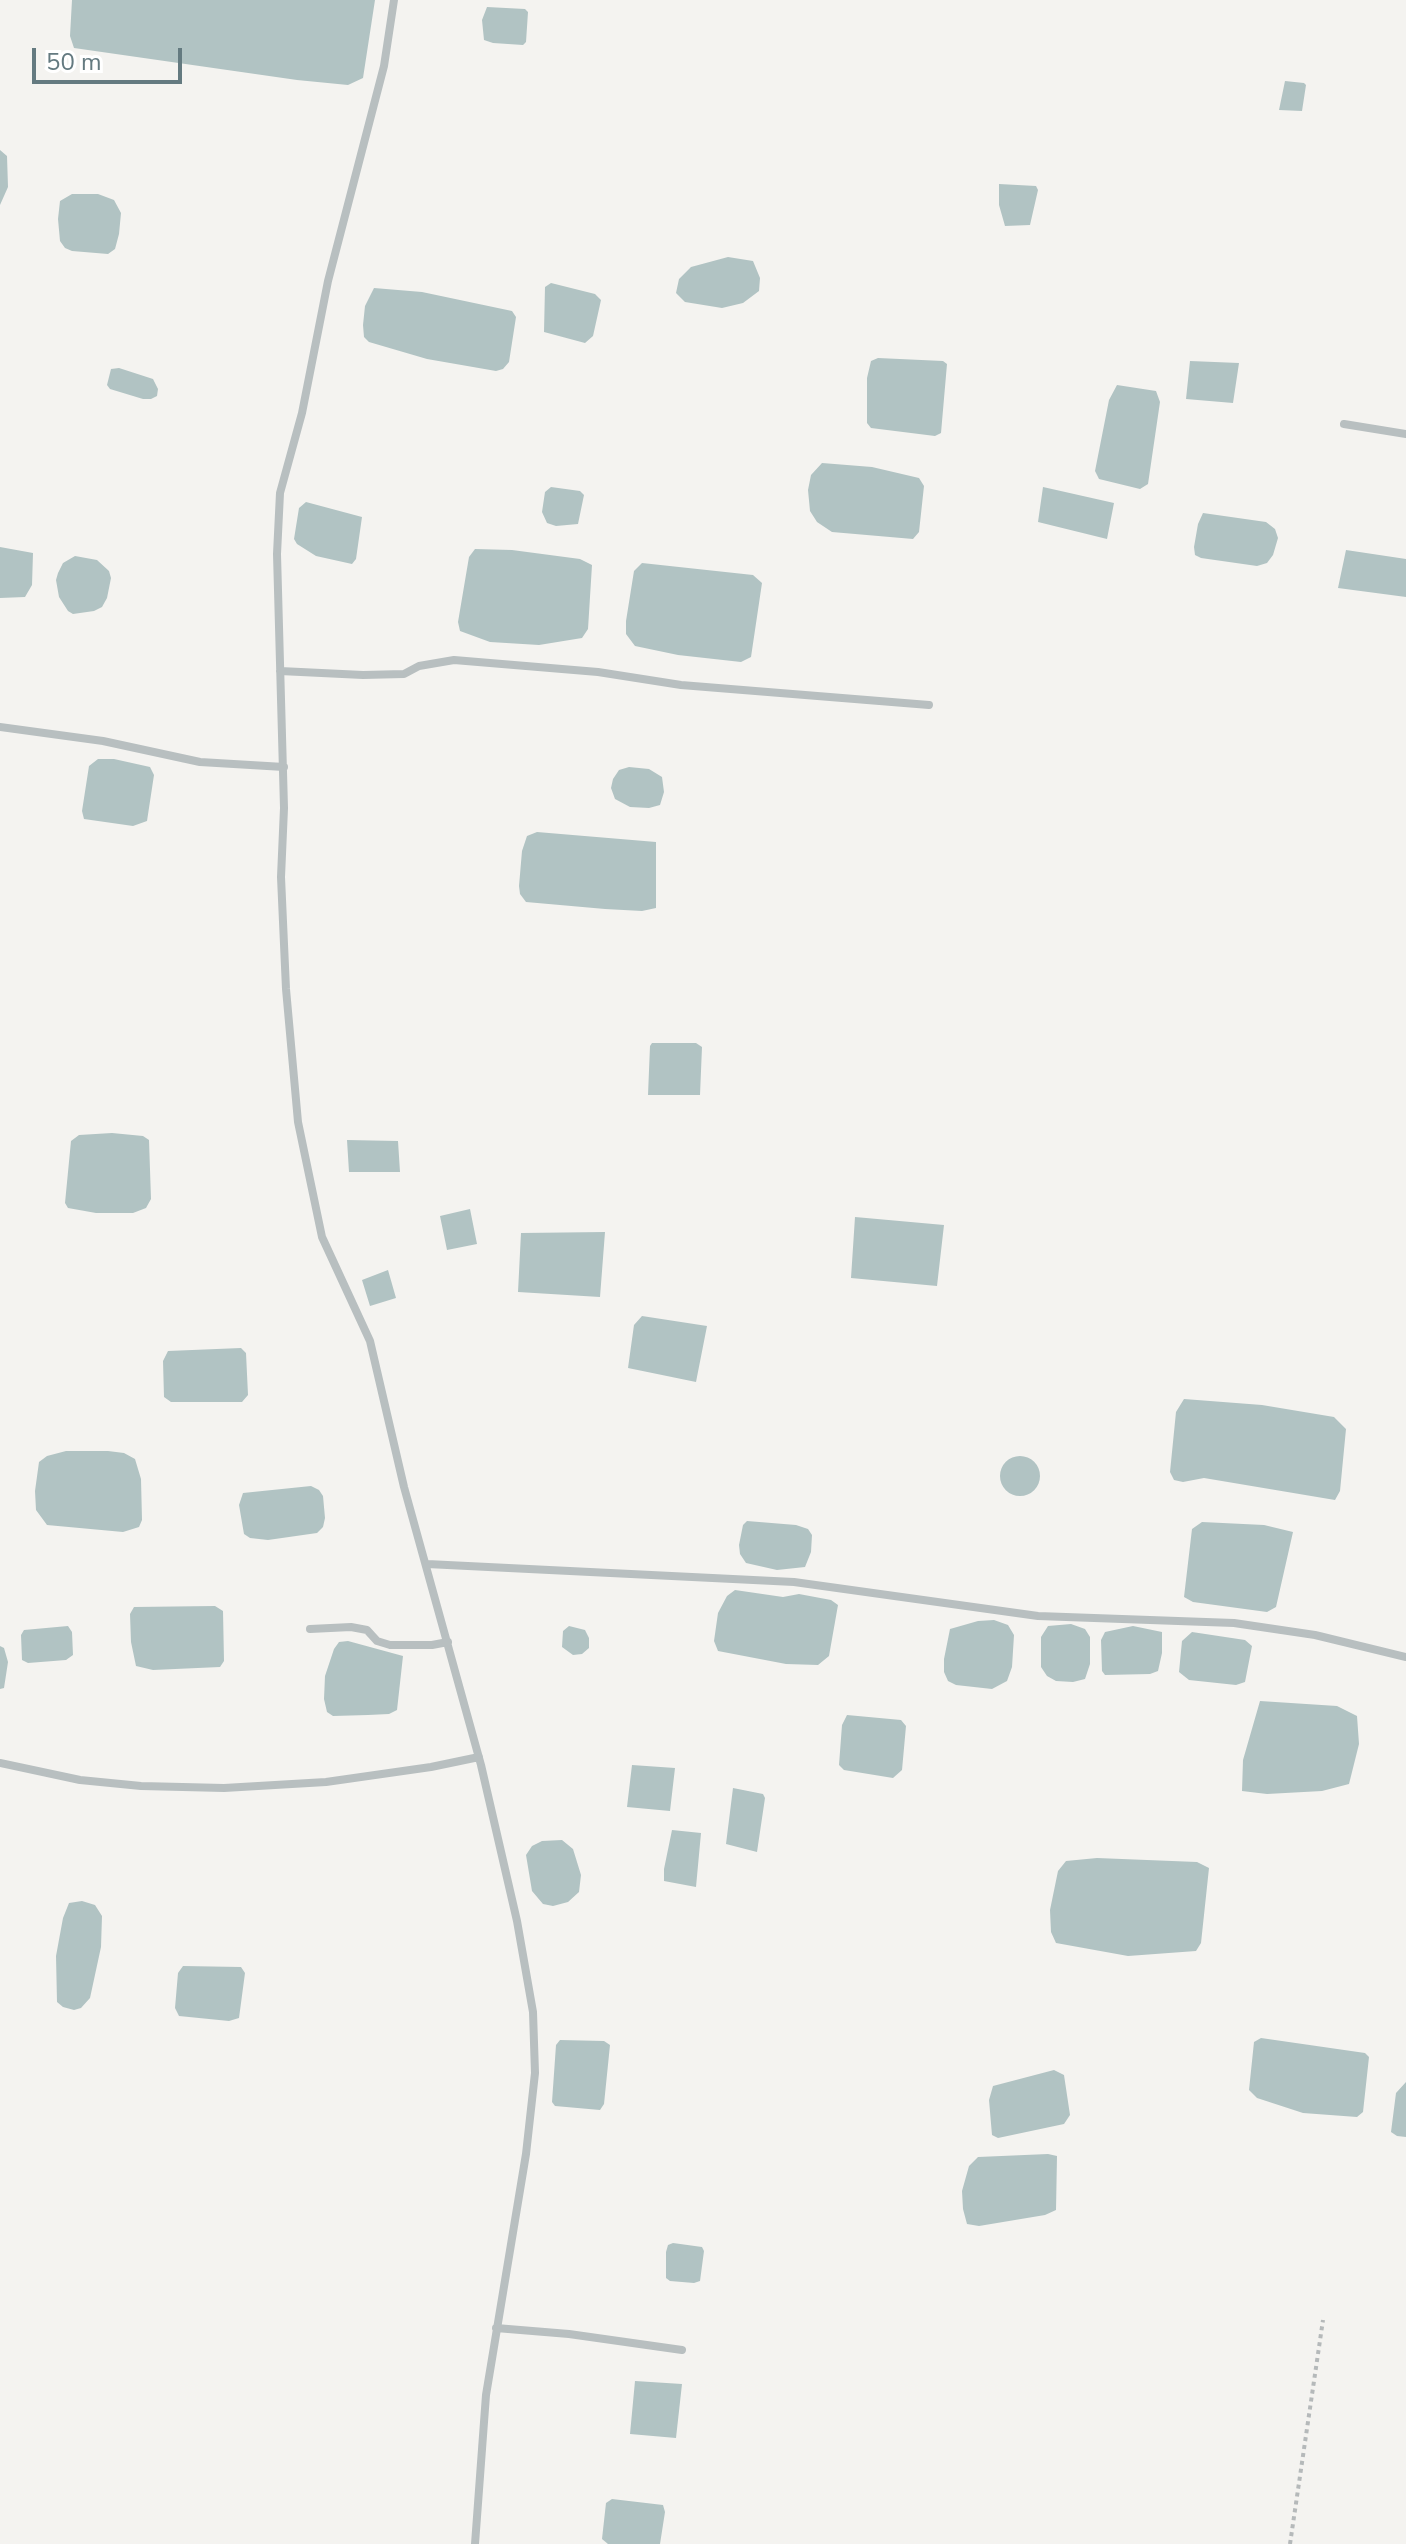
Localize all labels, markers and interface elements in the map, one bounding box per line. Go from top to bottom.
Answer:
scale bar [36,32,186,82]
text: 50 m [46,46,102,78]

